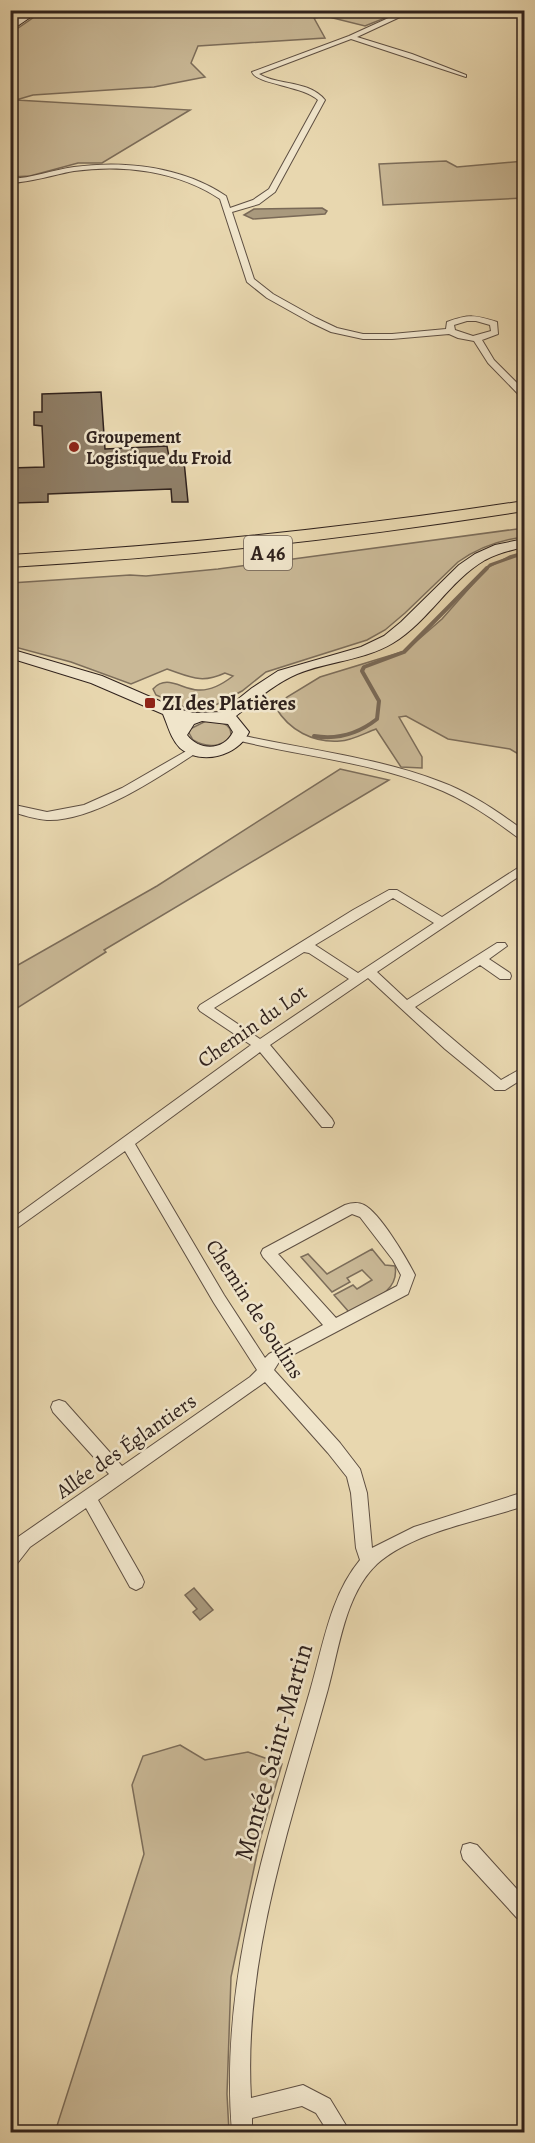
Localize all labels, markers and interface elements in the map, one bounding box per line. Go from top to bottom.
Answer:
place label: Groupement Logistique du Froid [86,425,232,470]
marker: Groupement Logistique du Froid [67,440,81,454]
road number: A 46 [244,536,292,570]
place label: ZI des Platières [162,689,296,717]
marker: ZI des Platières [143,696,157,710]
street label: Chemin du Lot [192,978,312,1074]
street label: Chemin de Soulins [199,1234,311,1384]
street label: Allée des Églantiers [49,1387,202,1506]
street label: Montée Saint-Martin [226,1639,321,1865]

